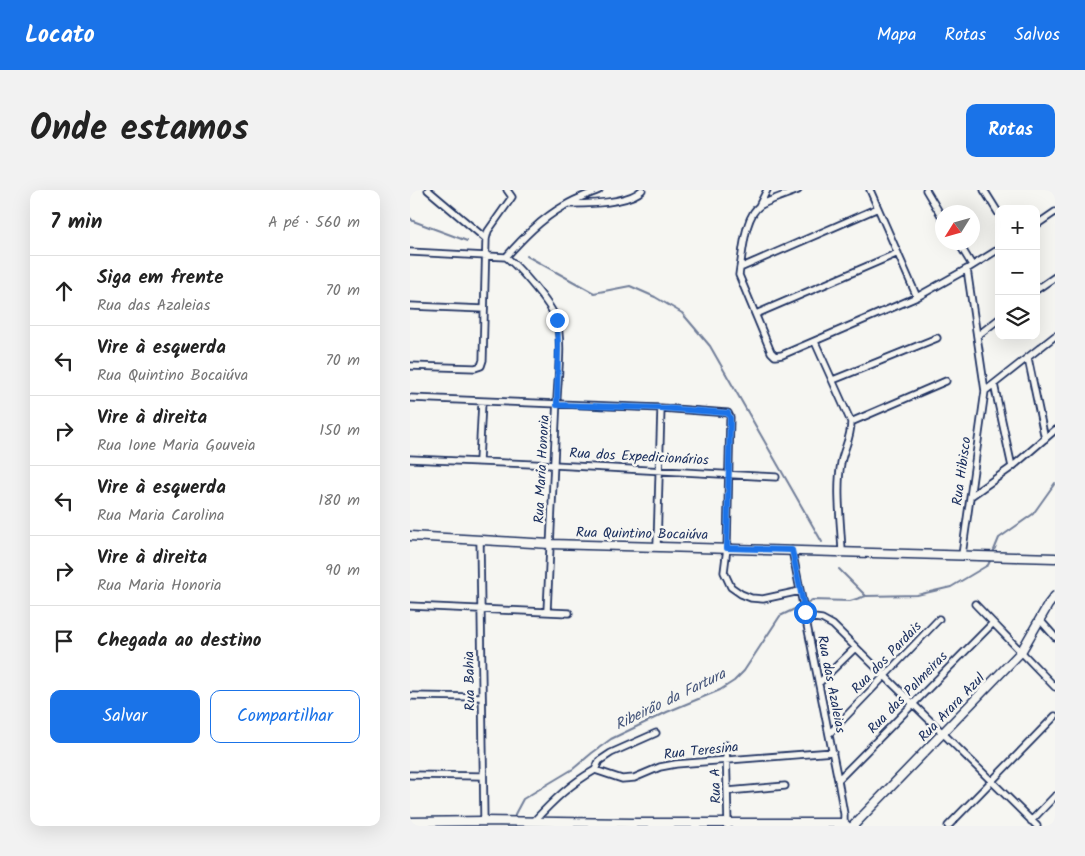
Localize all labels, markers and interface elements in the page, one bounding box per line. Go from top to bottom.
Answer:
text: Locato [25,16,95,55]
text: Mapa [877,21,916,50]
text: Rotas [944,21,986,50]
text: Salvos [1014,21,1060,50]
text: Onde estamos [30,102,249,158]
button: Rotas [966,104,1055,157]
north arrow [935,205,980,250]
map controls [995,205,1040,340]
button: + [995,205,1040,250]
text: 7 min [50,206,102,239]
text: A pé · 560 m [268,210,360,235]
button: − [995,250,1040,295]
text: Siga em frente [97,263,224,293]
icon: ahead [50,277,78,305]
text: 70 m [325,278,360,303]
text: Rua das Azaleias [97,293,210,318]
button: layers [995,295,1040,340]
route end [546,309,569,332]
text: Vire à esquerda [97,333,226,363]
icon: left [50,347,78,375]
text: 70 m [325,348,360,373]
text: Rua Quintino Bocaiúva [97,363,248,388]
text: Vire à direita [97,403,207,433]
street label: Rua Maria Honoria [528,414,556,524]
icon: right [50,417,78,445]
text: 150 m [319,418,360,443]
text: Rua Ione Maria Gouveia [97,433,255,458]
street label: Rua Hibisco [946,435,978,507]
street label: Rua dos Expedicionários [569,442,709,472]
text: Vire à esquerda [97,473,226,503]
icon: left [50,487,78,515]
text: 180 m [318,488,360,513]
text: Rua Maria Carolina [97,503,225,528]
street label: Rua Quintino Bocaiúva [576,522,708,546]
text: Vire à direita [97,543,207,573]
icon: right [50,557,78,585]
text: 90 m [325,558,360,583]
text: Rua Maria Honoria [97,573,221,598]
route start [794,601,817,624]
street label: Rua dos Pardais [846,616,927,699]
text: Chegada ao destino [97,626,262,656]
icon: arrive [50,627,78,655]
street label: Rua das Azaleias [811,633,851,735]
street label: Rua das Palmeiras [862,646,953,739]
street label: Rua Bahia [458,651,482,711]
water label: Ribeirão da Fartura [611,662,731,737]
street label: Rua Arara Azul [913,668,991,747]
button: Salvar [50,690,200,743]
button: Compartilhar [210,690,360,743]
street label: Rua Teresina [663,736,740,766]
street label: Rua A [704,768,728,804]

